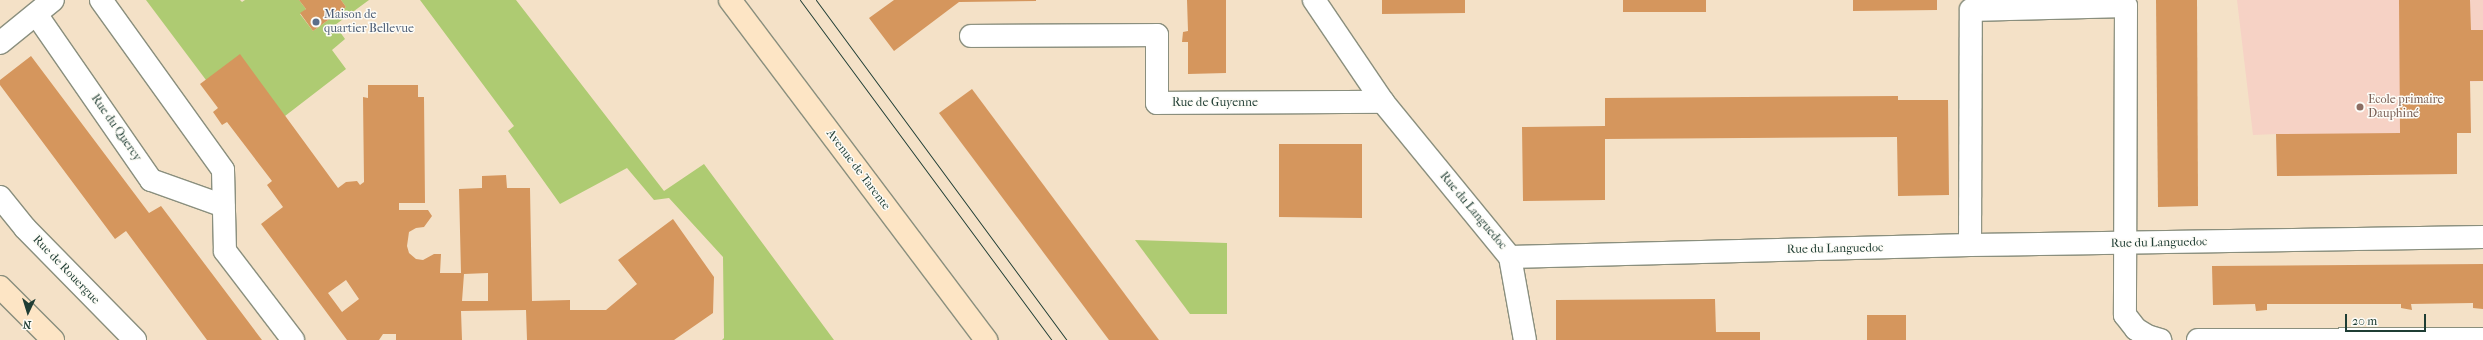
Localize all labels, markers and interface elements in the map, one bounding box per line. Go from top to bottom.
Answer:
place label: Maison de quartier Bellevue [324,8,414,36]
marker: Maison de quartier Bellevue [311,17,321,27]
street label: Rue du Quercy [88,92,144,164]
place label: Ecole primaire Dauphiné [2368,93,2443,121]
street label: Rue de Guyenne [1172,96,1258,110]
marker: Ecole primaire Dauphiné [2355,102,2365,112]
street label: Avenue de Tarente [823,127,893,213]
street label: Rue du Languedoc [1436,169,1510,253]
street label: Rue de Rouergue [29,233,103,307]
street label: Rue du Languedoc [2111,235,2207,251]
street label: Rue du Languedoc [1787,241,1883,257]
north arrow [8,292,48,332]
scale bar [2347,306,2428,332]
text: 20 m [2352,314,2377,328]
text: N [23,318,32,331]

